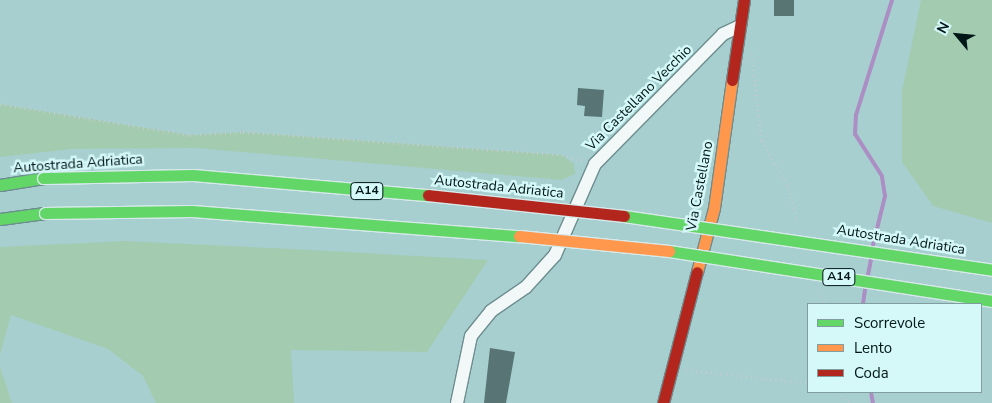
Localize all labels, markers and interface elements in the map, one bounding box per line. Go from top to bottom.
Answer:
north arrow [932,10,982,60]
text: N [932,19,954,37]
street label: Via Castellano Vecchio [583,42,695,154]
street label: Via Castellano [683,140,717,232]
street label: Autostrada Adriatica [13,151,143,177]
street label: Autostrada Adriatica [434,172,564,202]
road number: A14 [350,182,384,200]
street label: Autostrada Adriatica [836,222,966,258]
road number: A14 [822,268,856,286]
legend [807,303,982,393]
text: Scorrevole [854,313,925,333]
text: Lento [854,338,892,358]
text: Coda [854,363,889,383]

